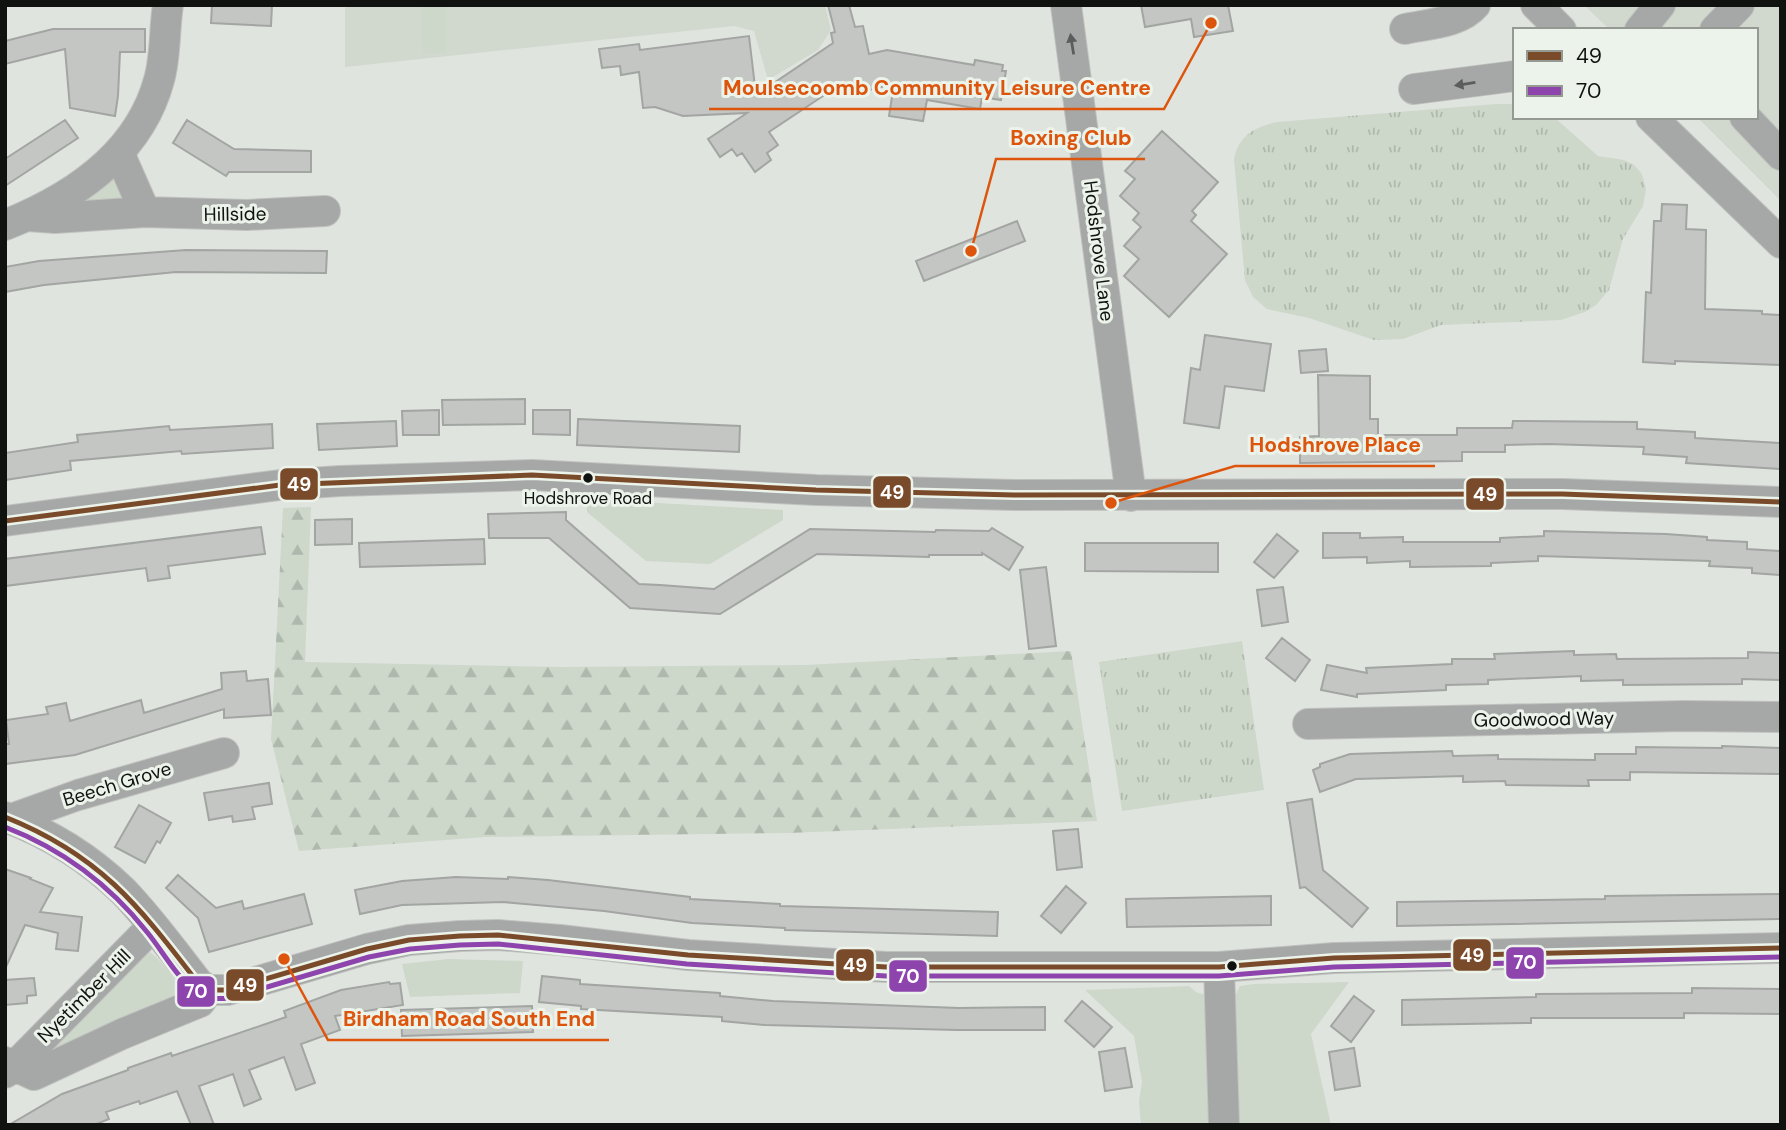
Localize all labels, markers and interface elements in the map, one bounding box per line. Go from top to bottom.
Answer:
legend [1513,28,1758,119]
one-way arrow [1066,33,1077,55]
text: 49 [1576,42,1602,70]
callout: Moulsecoomb Community Leisure Centre [709,67,1164,109]
text: Moulsecoomb Community Leisure Centre [723,74,1151,102]
text: 70 [1576,77,1601,105]
one-way arrow [1454,79,1476,90]
callout: Boxing Club [996,117,1145,159]
text: Boxing Club [1010,124,1132,152]
street label: Hodshrove Lane [1078,179,1120,323]
street label: Hillside [203,201,267,227]
callout: Hodshrove Place [1235,424,1435,466]
text: Hodshrove Place [1249,431,1421,459]
line badge: 49 [279,467,319,501]
marker: Hodshrove Road [581,471,595,485]
text: 49 [287,472,311,497]
line badge: 49 [872,475,912,509]
line badge: 49 [1465,477,1505,511]
text: 49 [880,480,904,505]
text: 49 [1473,482,1497,507]
place label: Hodshrove Road [524,487,652,509]
street label: Goodwood Way [1474,705,1615,733]
street label: Beech Grove [60,756,174,812]
line badge: 49 [1452,938,1492,972]
text: 49 [1460,943,1484,968]
street label: Nyetimber Hill [32,944,136,1048]
line badge: 70 [1505,946,1545,980]
line badge: 49 [835,948,875,982]
text: 70 [1513,950,1537,975]
text: 49 [843,953,867,978]
line badge: 70 [888,959,928,993]
unlabelled marker [1225,959,1239,973]
text: 70 [896,964,920,989]
line badge: 49 [225,968,265,1002]
text: 49 [233,973,257,998]
line badge: 70 [176,975,216,1008]
text: 70 [184,979,208,1004]
callout: Birdham Road South End [328,998,609,1040]
text: Birdham Road South End [343,1005,595,1033]

